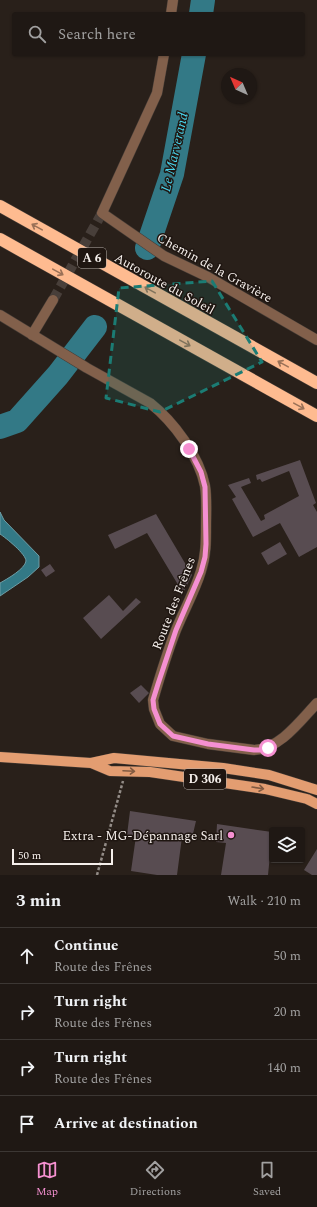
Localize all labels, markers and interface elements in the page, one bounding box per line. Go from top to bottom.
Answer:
search box [12,12,305,56]
icon: search [26,23,48,45]
text: Search here [58,23,136,46]
north arrow [221,68,257,104]
water label: Le Marverand [155,110,194,194]
one-way arrow [31,222,43,230]
street label: Chemin de la Gravière [153,228,276,308]
road number: A 6 [78,248,106,268]
street label: Autoroute du Soleil [111,248,219,320]
one-way arrow [52,269,64,277]
one-way arrow [144,286,156,294]
one-way arrow [178,340,190,347]
one-way arrow [277,359,289,367]
one-way arrow [292,402,304,410]
route end [180,440,198,458]
street label: Route des Frênes [147,554,201,653]
route start [259,739,277,757]
one-way arrow [122,768,135,775]
road number: D 306 [184,769,226,789]
one-way arrow [251,784,264,792]
place label: Extra - MG-Dépannage Sarl [63,826,223,846]
map controls [269,827,305,863]
button: layers [269,827,305,863]
marker: Extra - MG-Dépannage Sarl [226,830,236,840]
scale bar [12,847,113,866]
text: 50 m [18,847,41,864]
text: 3 min [16,888,61,914]
text: Walk · 210 m [227,891,301,911]
text: Continue [54,934,119,957]
icon: ahead [16,945,38,967]
text: 50 m [274,946,301,966]
text: Route des Frênes [54,957,152,977]
text: Turn right [54,990,127,1013]
icon: right [16,1001,38,1023]
text: 20 m [274,1002,301,1022]
text: Route des Frênes [54,1013,152,1033]
text: Turn right [54,1046,127,1069]
icon: right [16,1057,38,1079]
text: 140 m [267,1058,301,1078]
text: Route des Frênes [54,1069,152,1089]
text: Arrive at destination [54,1112,198,1135]
icon: arrive [16,1113,38,1135]
tab: Map [36,1159,58,1200]
tab: Directions [130,1159,181,1200]
tab: Saved [253,1159,281,1200]

